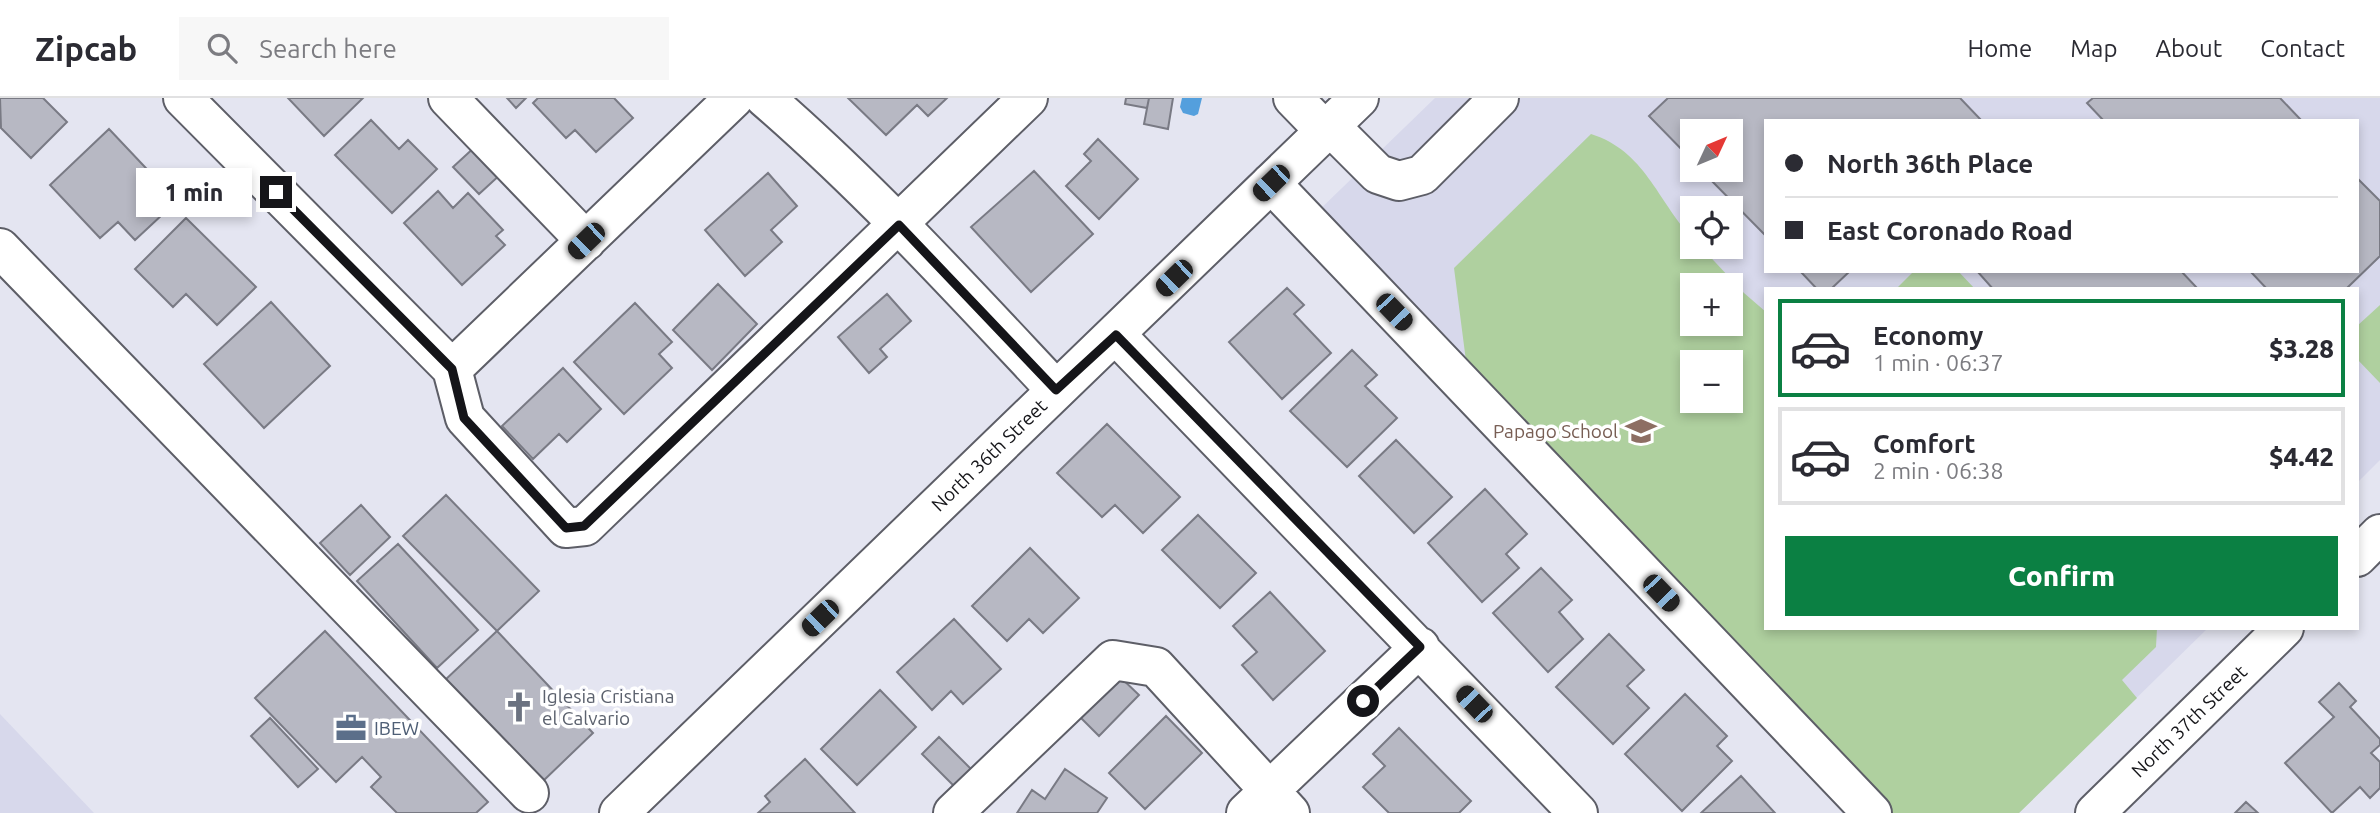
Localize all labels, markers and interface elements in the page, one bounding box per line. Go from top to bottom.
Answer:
search box [179,17,669,80]
icon: search [203,29,241,67]
text: Zipcab [35,30,137,67]
text: Search here [259,34,397,63]
text: Home [1967,35,2032,62]
text: Map [2070,35,2117,62]
text: About [2155,35,2222,62]
text: Contact [2260,35,2345,62]
north arrow [1680,119,1743,182]
map controls [1680,119,1743,413]
text: North 36th Place [1827,149,2033,178]
car [1249,161,1294,205]
callout: 1 min [136,168,252,217]
route end [260,176,292,208]
text: 1 min [165,180,223,205]
button: locate [1680,196,1743,259]
text: East Coronado Road [1827,216,2073,245]
car [564,219,609,263]
car [1152,256,1197,300]
button: + [1680,273,1743,336]
car [1372,290,1417,334]
icon: car [1789,317,1852,380]
text: Economy [1873,321,1983,350]
text: $3.28 [2269,334,2334,363]
button: − [1680,350,1743,413]
text: 1 min · 06:37 [1873,350,2004,375]
street label: North 36th Street [927,394,1052,516]
school or university icon: Papago School [1624,414,1658,448]
place label: Papago School [1493,420,1618,442]
icon: car [1789,425,1852,488]
text: Comfort [1873,429,1976,458]
text: $4.42 [2269,442,2334,471]
text: 2 min · 06:38 [1873,458,2004,483]
button: Confirm [1785,536,2338,616]
car [1639,571,1684,615]
car [798,596,843,640]
street label: North 37th Street [2127,660,2252,782]
car [1452,682,1497,726]
place label: Iglesia Cristiana el Calvario [542,685,674,729]
route start [1347,685,1379,717]
church icon: Iglesia Cristiana el Calvario [502,690,536,724]
office icon: IBEW [334,711,368,745]
place label: IBEW [374,717,419,739]

